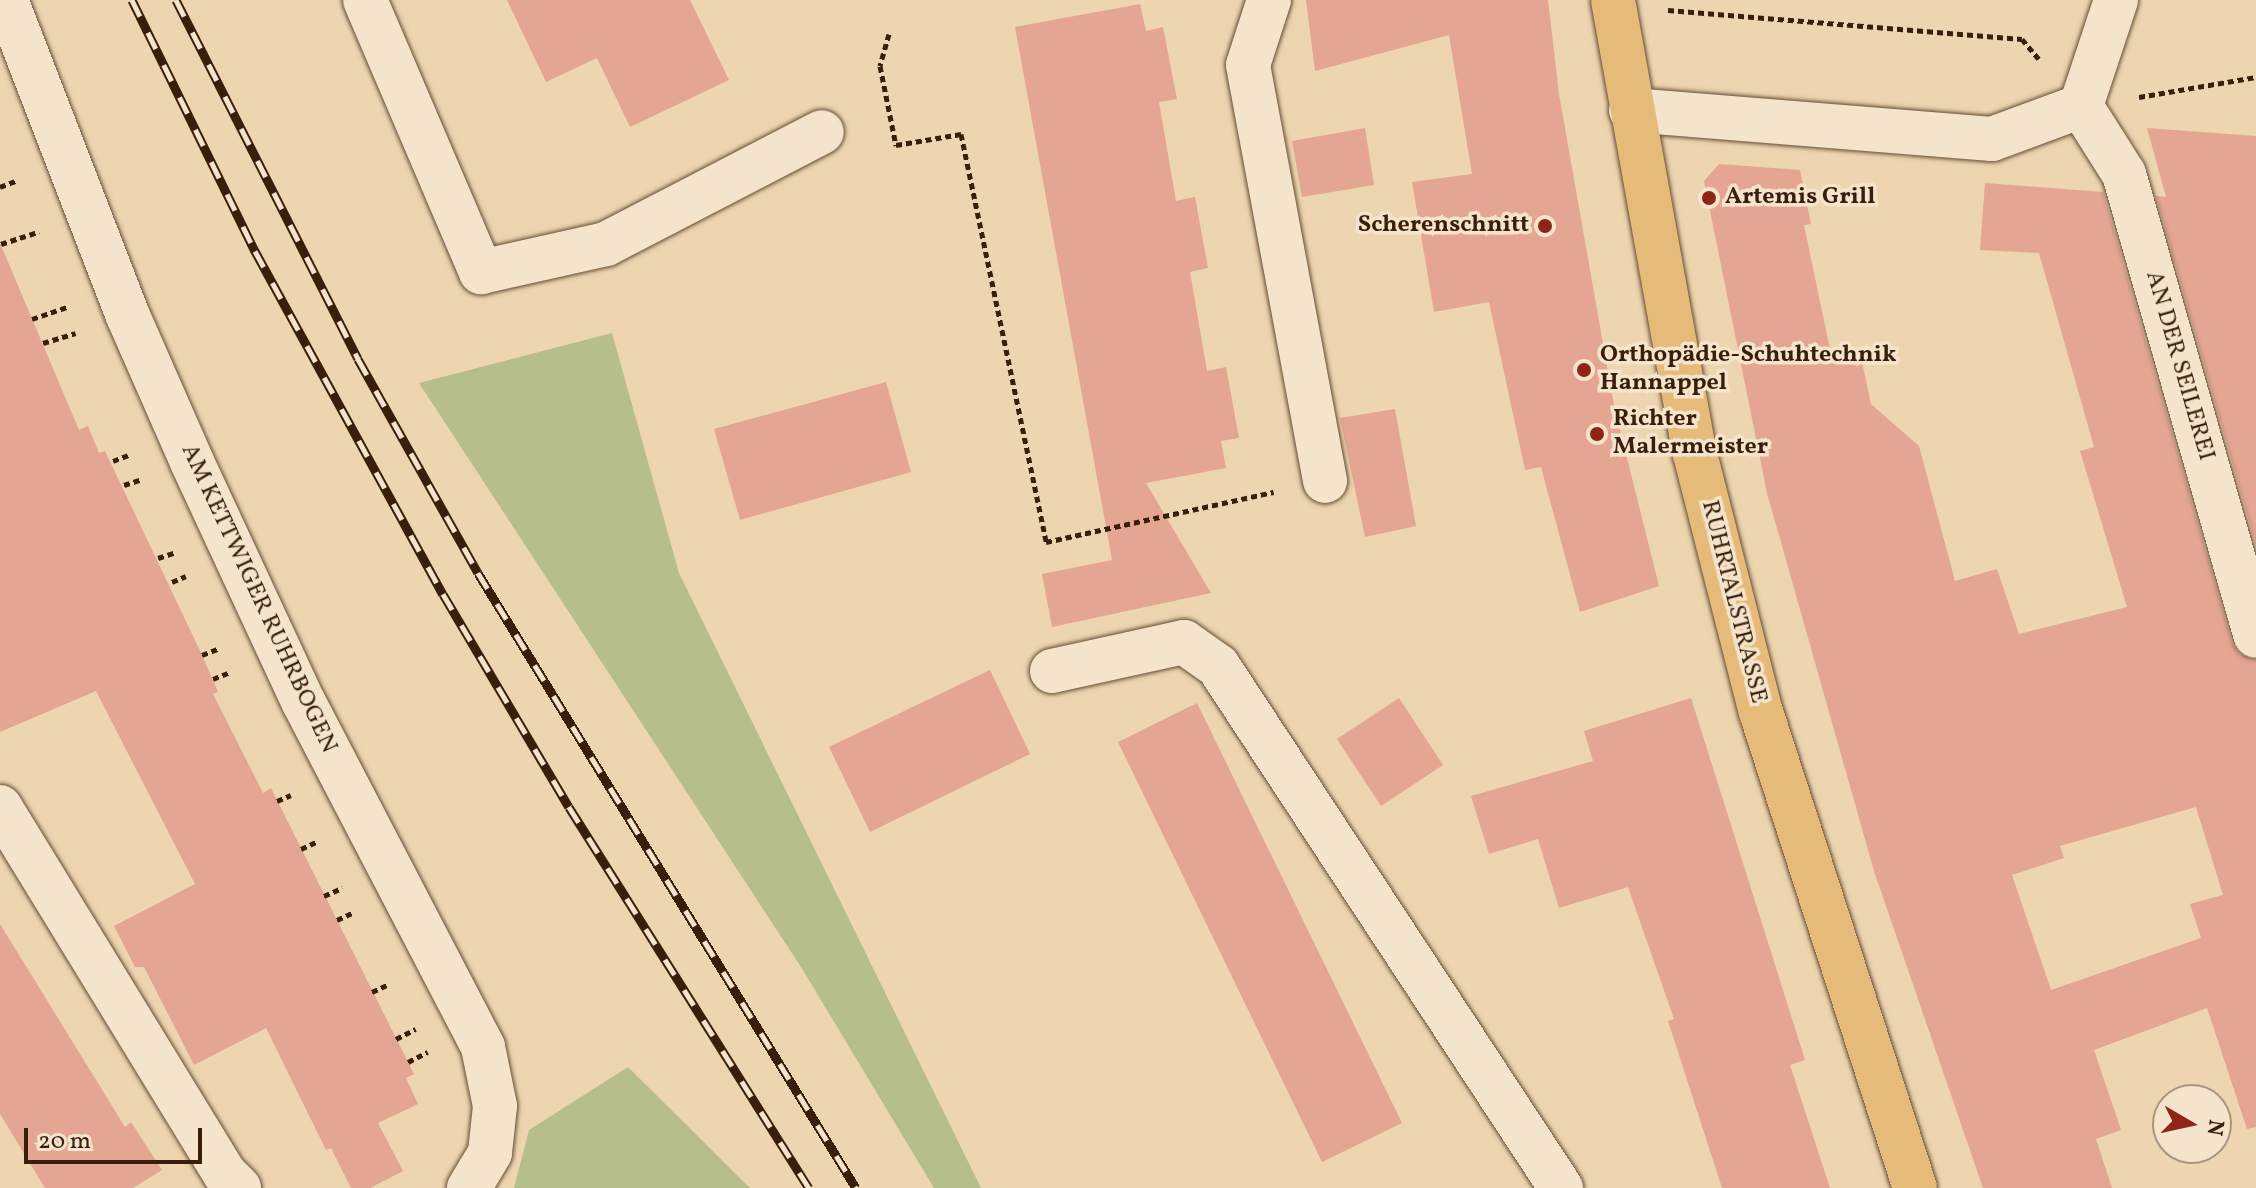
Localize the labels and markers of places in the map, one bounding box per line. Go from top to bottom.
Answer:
place label: Artemis Grill [1725,184,1875,212]
marker: Artemis Grill [1700,189,1718,207]
place label: Scherenschnitt [1358,212,1529,240]
marker: Scherenschnitt [1536,217,1554,235]
place label: Orthopädie-Schuhtechnik Hannappel [1600,342,1897,398]
marker: Orthopädie-Schuhtechnik Hannappel [1575,361,1593,379]
place label: Richter Malermeister [1613,406,1768,462]
marker: Richter Malermeister [1588,425,1606,443]

